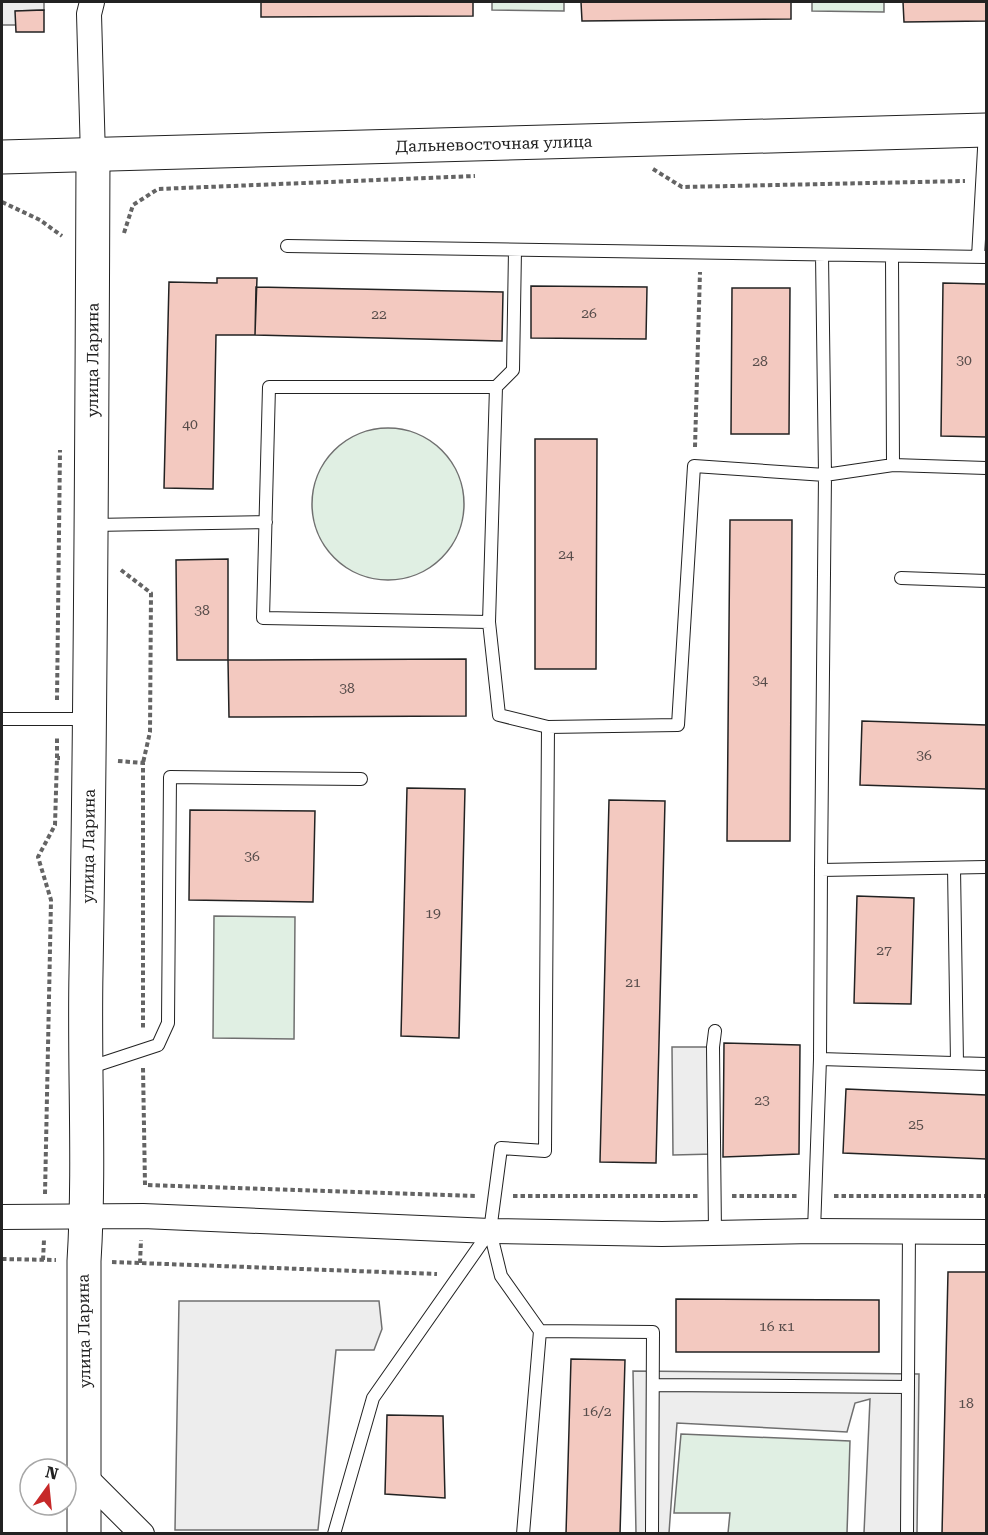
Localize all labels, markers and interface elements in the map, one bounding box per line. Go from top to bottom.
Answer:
street label: Дальневосточная улица [395,131,593,156]
street label: улица Ларина [82,303,102,417]
house number: 26 [581,305,597,321]
house number: 22 [371,306,387,322]
house number: 30 [956,352,972,368]
house number: 28 [752,353,768,369]
house number: 40 [182,416,198,432]
house number: 24 [558,546,574,562]
house number: 38 [194,602,210,618]
house number: 34 [752,672,768,688]
house number: 38 [339,680,355,696]
house number: 36 [916,747,932,763]
street label: улица Ларина [78,788,98,903]
house number: 36 [244,848,260,864]
house number: 19 [425,905,441,921]
house number: 27 [876,942,892,958]
house number: 21 [625,974,641,990]
house number: 23 [754,1092,770,1108]
house number: 25 [908,1116,924,1132]
street label: улица Ларина [73,1273,94,1388]
house number: 16 к1 [759,1318,795,1334]
house number: 18 [958,1395,974,1411]
house number: 16/2 [582,1403,612,1419]
north arrow [18,1457,78,1517]
text: N [43,1462,60,1484]

